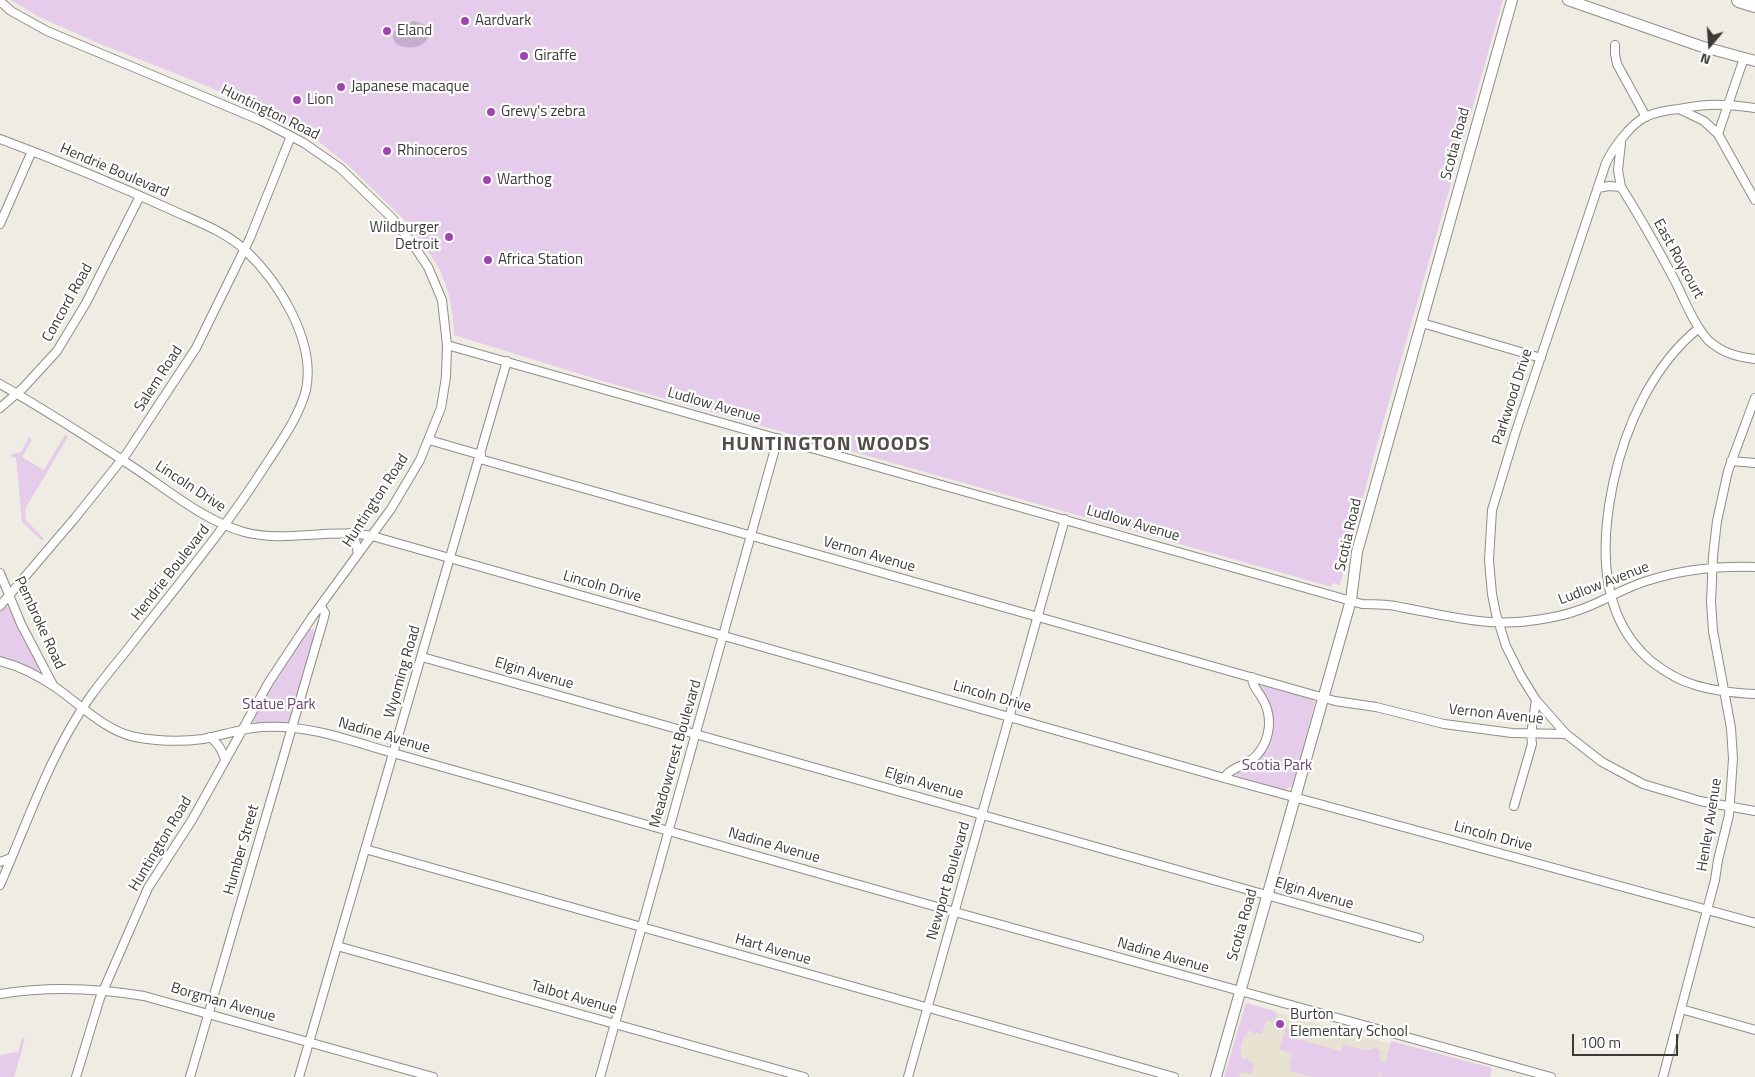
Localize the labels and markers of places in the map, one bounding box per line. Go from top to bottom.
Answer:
place label: Aardvark [475,12,531,30]
marker: Aardvark [459,15,471,27]
place label: Eland [397,22,432,40]
marker: Eland [381,25,393,37]
place label: Giraffe [534,47,577,65]
marker: Giraffe [518,50,530,62]
place label: Japanese macaque [351,78,469,96]
marker: Japanese macaque [335,81,347,93]
place label: Lion [307,91,333,109]
marker: Lion [291,94,303,106]
place label: Grevy's zebra [501,103,585,121]
marker: Grevy's zebra [485,106,497,118]
place label: Rhinoceros [397,142,468,160]
marker: Rhinoceros [381,145,393,157]
place label: Warthog [497,171,552,189]
marker: Warthog [481,174,493,186]
place label: Wildburger Detroit [370,219,439,254]
marker: Wildburger Detroit [443,231,455,243]
place label: Africa Station [498,251,583,269]
marker: Africa Station [482,254,494,266]
place label: Burton Elementary School [1290,1006,1408,1041]
marker: Burton Elementary School [1274,1018,1286,1030]

